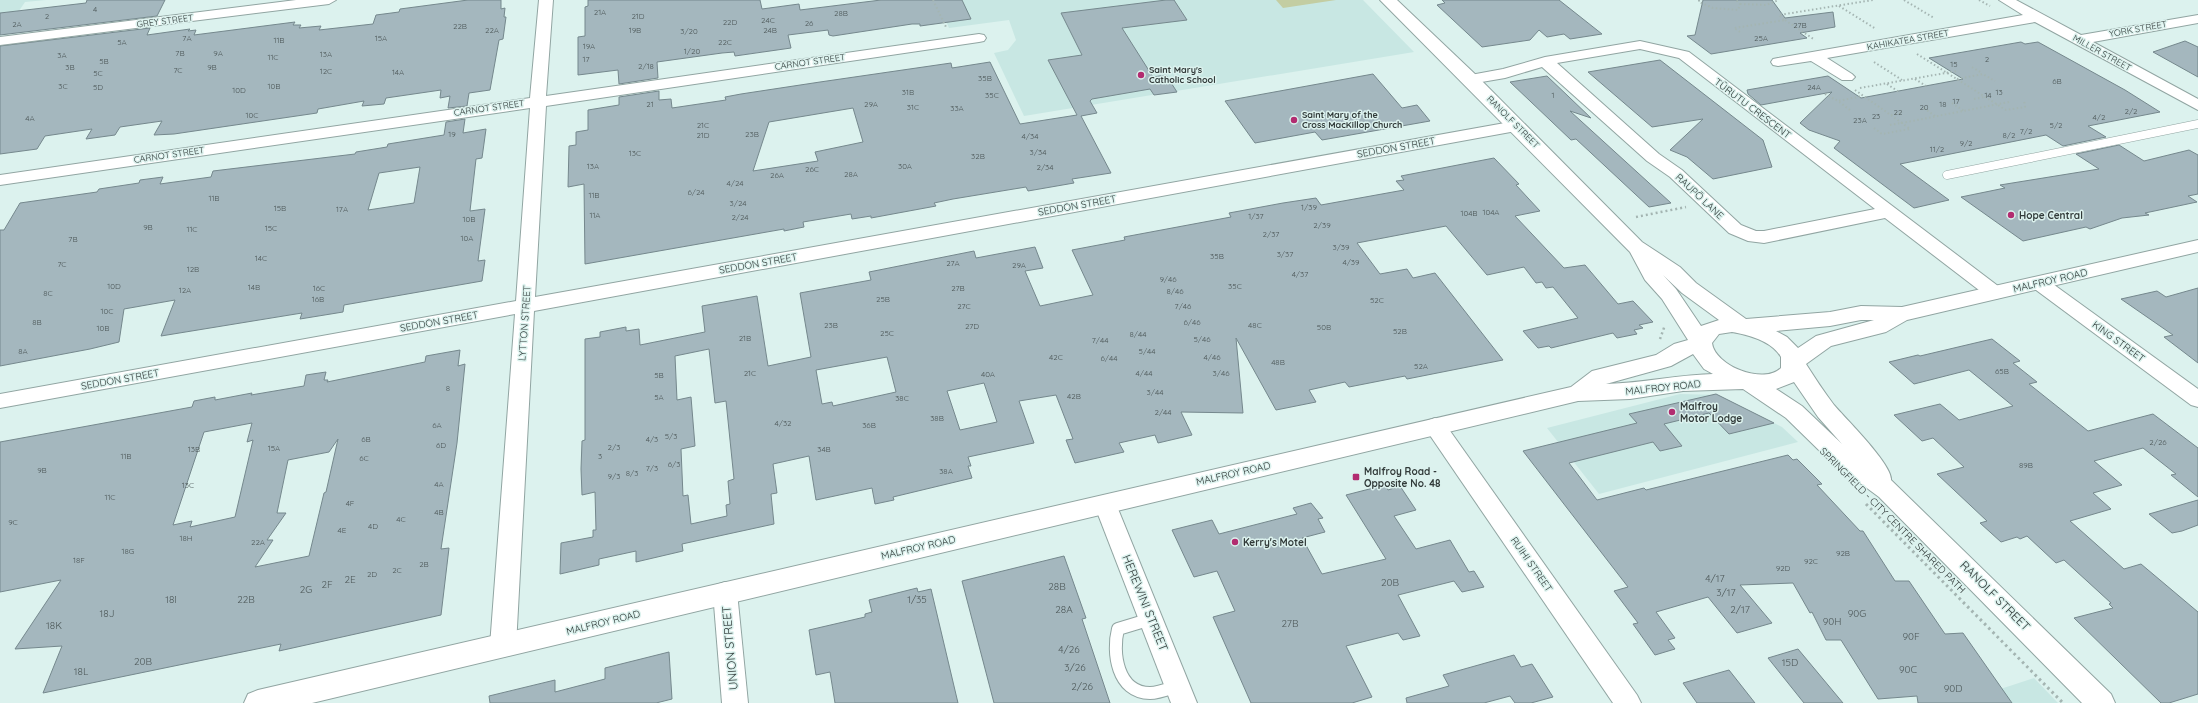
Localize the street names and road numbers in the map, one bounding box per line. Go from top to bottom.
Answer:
street label: GREY STREET [136,11,194,29]
street label: YORK STREET [2108,18,2168,39]
street label: KAHIKATEA STREET [1866,27,1950,52]
street label: MILLER STREET [2071,32,2134,73]
street label: CARNOT STREET [774,51,846,72]
street label: TŪRUTU CRESCENT [1712,75,1794,142]
street label: RANOLF STREET [1485,93,1542,151]
street label: CARNOT STREET [453,97,525,118]
street label: SEDDON STREET [1356,134,1436,161]
street label: CARNOT STREET [133,144,205,165]
street label: RAUPŌ LANE [1673,171,1727,222]
street label: SEDDON STREET [1037,192,1117,219]
street label: SEDDON STREET [718,250,798,277]
street label: MALFROY ROAD [2012,266,2089,295]
street label: LYTTON STREET [515,285,534,361]
street label: SEDDON STREET [399,308,479,335]
street label: KING STREET [2090,318,2148,365]
street label: SEDDON STREET [80,366,160,393]
street label: MALFROY ROAD [1625,377,1701,398]
street label: SPRINGFIELD - CITY CENTRE SHARED PATH [1817,445,1968,596]
street label: MALFROY ROAD [1195,459,1272,488]
street label: MALFROY ROAD [880,533,957,562]
street label: RUIHI STREET [1508,534,1555,594]
street label: HEREWINI STREET [1119,552,1172,653]
street label: RANOLF STREET [1957,557,2034,634]
street label: UNION STREET [718,605,741,691]
street label: MALFROY ROAD [565,607,642,638]

